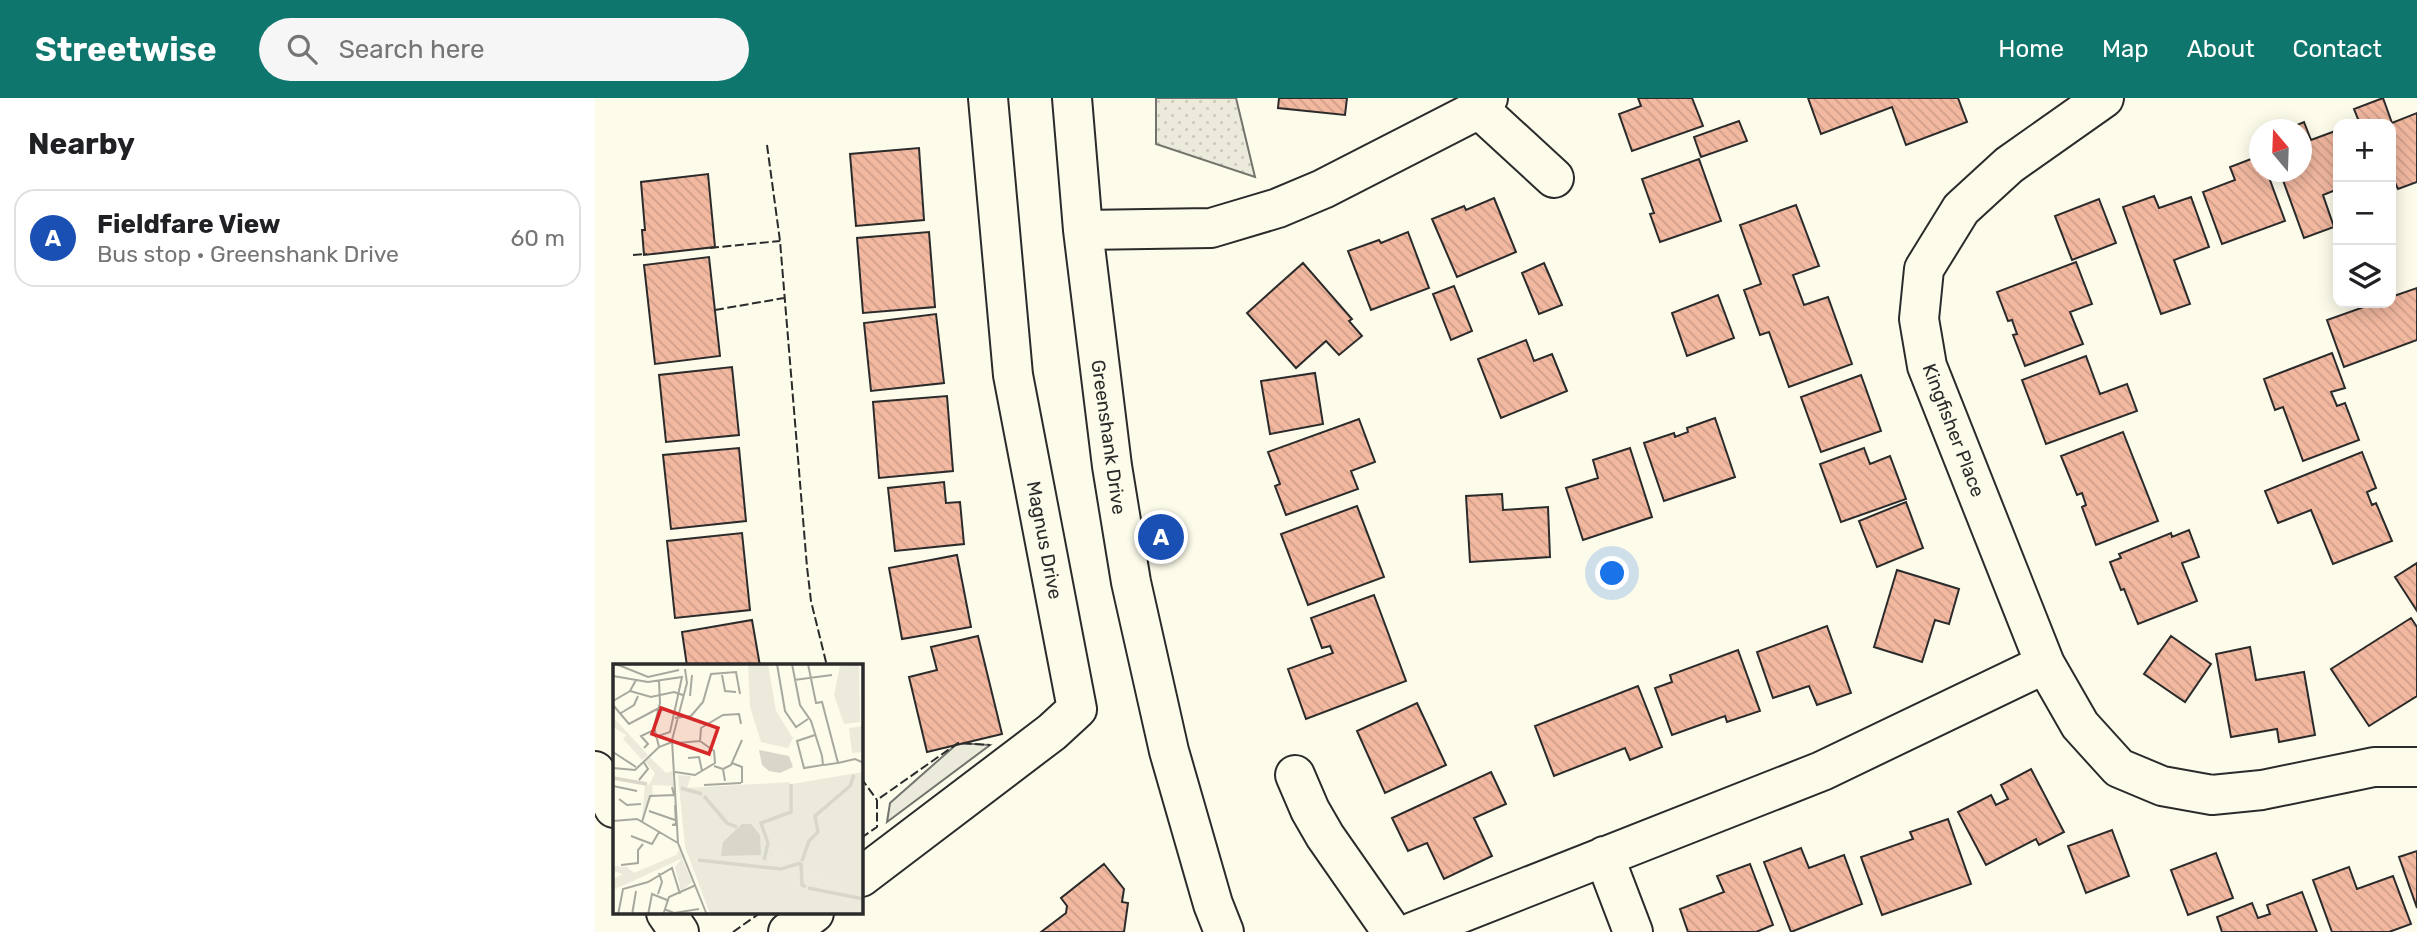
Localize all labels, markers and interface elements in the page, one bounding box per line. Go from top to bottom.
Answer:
search box [259,18,749,81]
text: Streetwise [35,30,217,69]
icon: search [283,30,321,68]
text: Search here [339,34,485,65]
text: Home [1998,35,2064,63]
text: Map [2102,35,2149,63]
text: About [2187,35,2255,63]
text: Contact [2293,35,2382,63]
north arrow [2249,119,2312,182]
map controls [2333,119,2396,308]
button: + [2333,119,2396,182]
text: Nearby [28,126,135,162]
button: − [2333,182,2396,245]
text: Fieldfare View [97,209,280,240]
text: A [45,224,61,252]
text: 60 m [510,224,565,252]
text: Bus stop · Greenshank Drive [97,240,399,268]
button: layers [2333,245,2396,308]
street label: Greenshank Drive [1086,358,1131,516]
street label: Kingfisher Place [1918,360,1990,500]
street label: Magnus Drive [1022,479,1067,601]
pin: A [1138,511,1184,563]
your location [1595,556,1629,590]
inset map [613,664,863,914]

